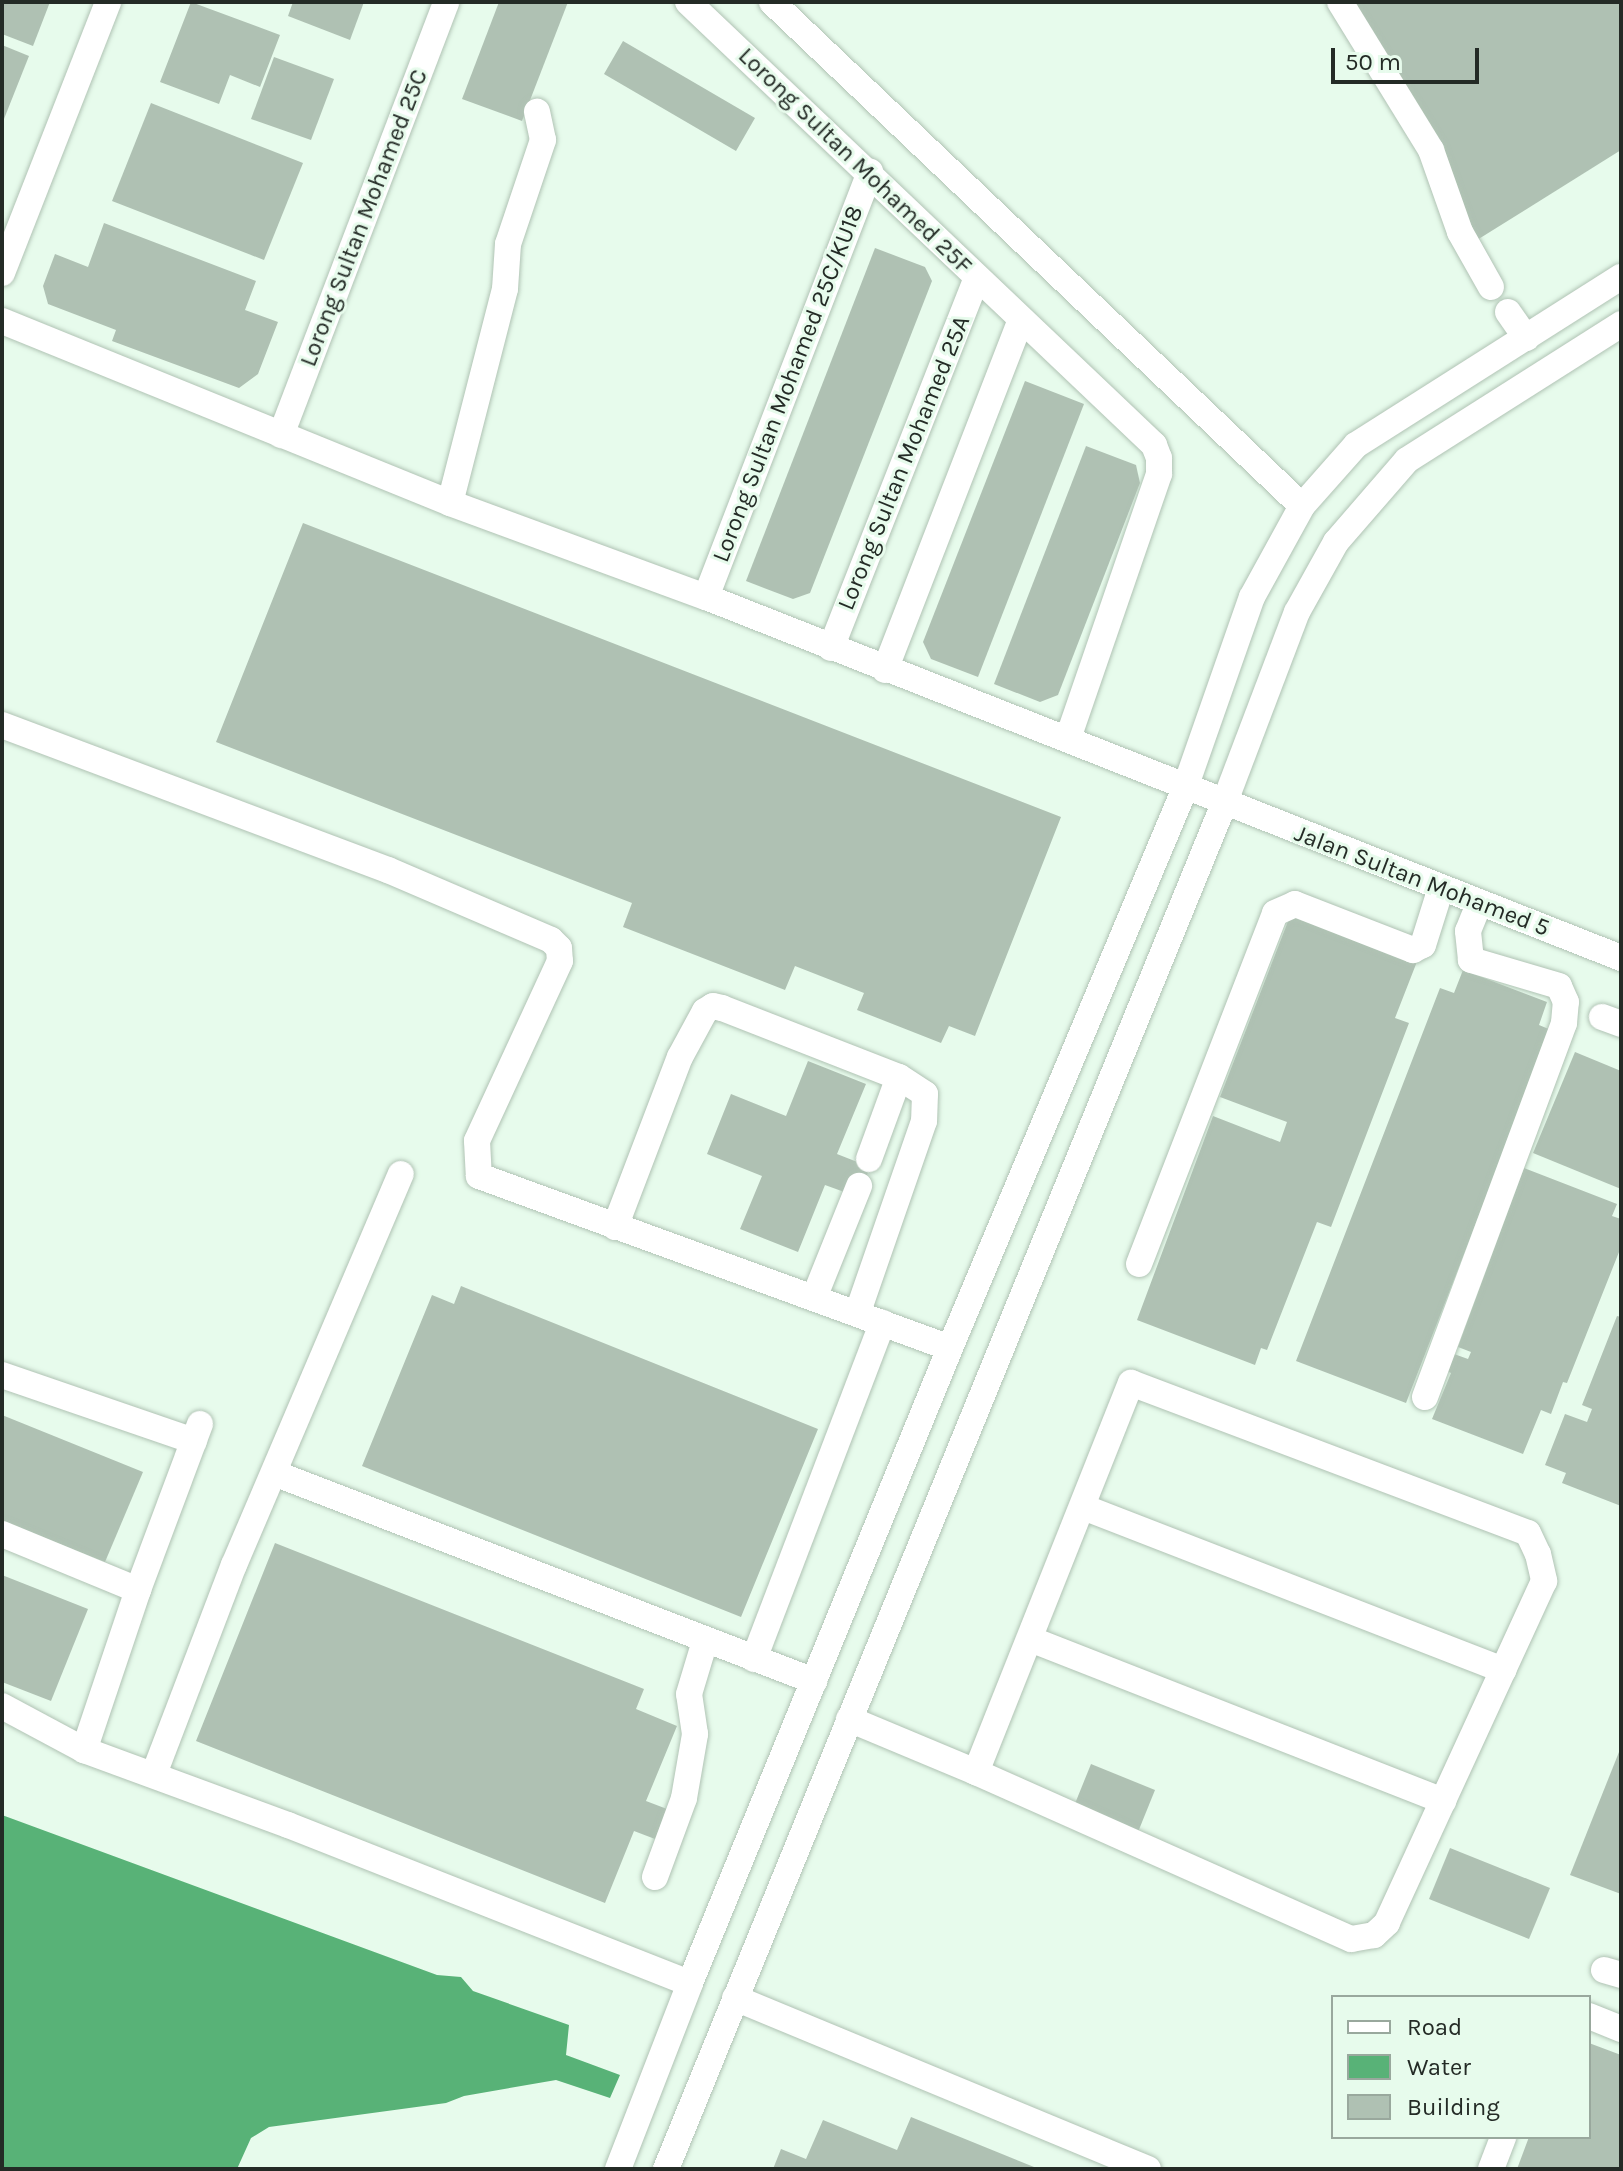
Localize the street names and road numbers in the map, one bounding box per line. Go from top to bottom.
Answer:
street label: Lorong Sultan Mohamed 25F [732,42,978,280]
street label: Lorong Sultan Mohamed 25C [294,65,434,371]
street label: Lorong Sultan Mohamed 25C/KU18 [707,202,869,566]
street label: Lorong Sultan Mohamed 25A [832,312,976,614]
street label: Jalan Sultan Mohamed 5 [1291,819,1553,943]

